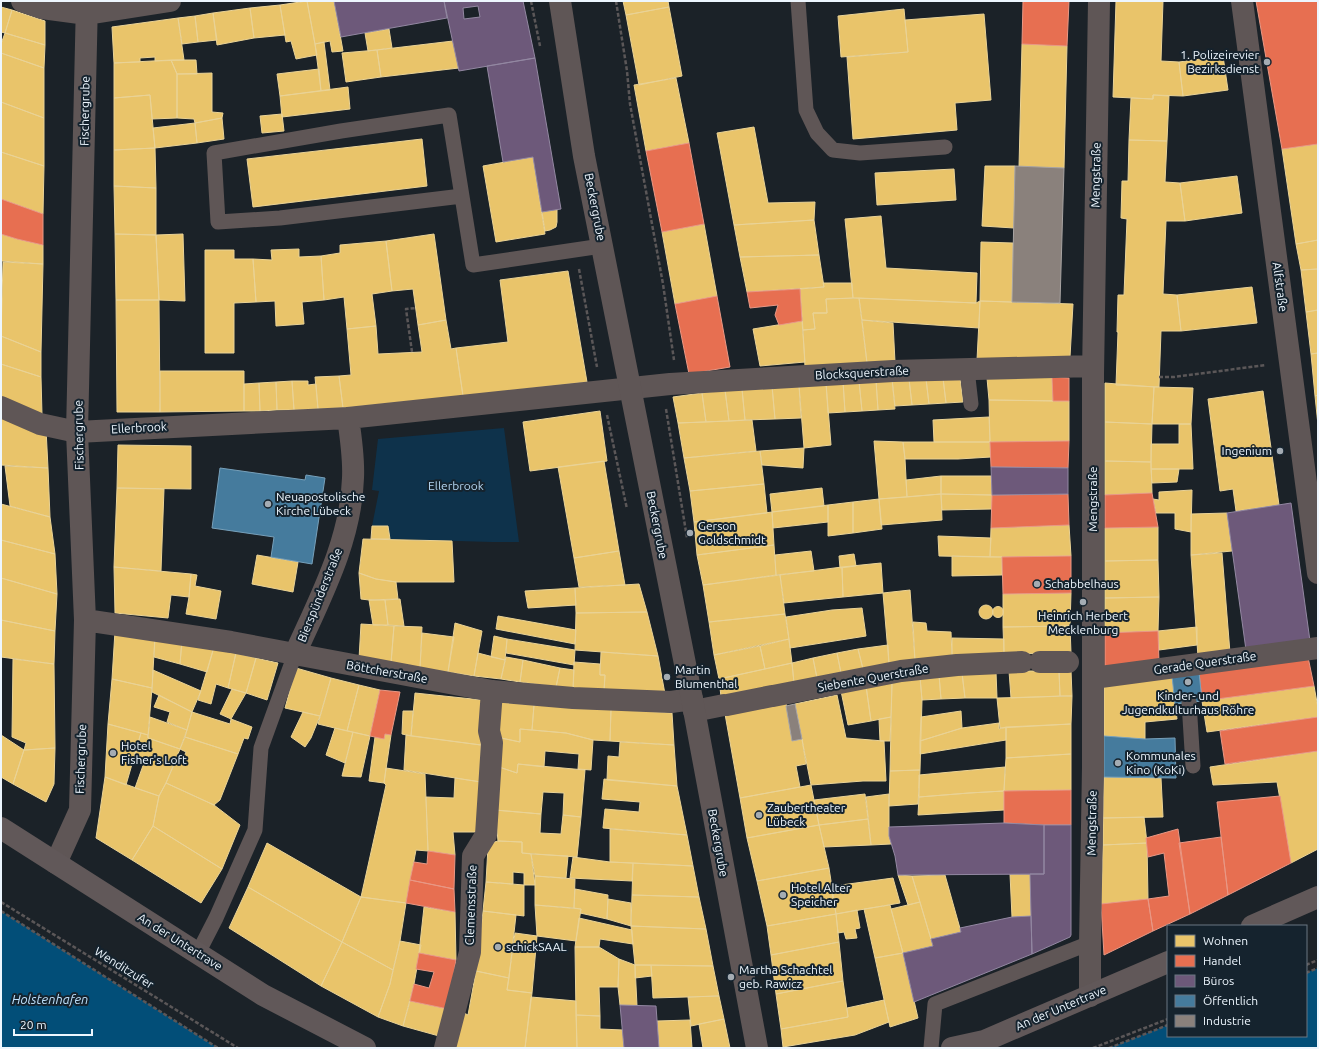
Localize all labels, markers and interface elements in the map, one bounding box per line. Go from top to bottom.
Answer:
place label: 1. Polizeirevier Bezirksdienst [1180,48,1259,75]
marker: 1. Polizeirevier Bezirksdienst [1262,57,1272,67]
street label: Fischergrube [77,76,92,146]
street label: Mengstraße [1088,142,1103,208]
street label: Beckergrube [583,172,608,242]
street label: Alfstraße [1271,261,1290,313]
street label: Blocksquerstraße [815,364,909,381]
street label: Fischergrube [71,400,86,470]
street label: Ellerbrook [111,420,167,435]
place label: Ingenium [1222,444,1272,457]
marker: Ingenium [1275,446,1285,456]
street label: Mengstraße [1086,466,1099,532]
park label: Ellerbrook [428,479,484,492]
place label: Neuapostolische Kirche Lübeck [276,490,366,517]
street label: Beckergrube [645,490,670,560]
marker: Neuapostolische Kirche Lübeck [263,499,273,509]
place label: Gerson Goldschmidt [698,519,766,546]
marker: Gerson Goldschmidt [685,528,695,538]
street label: Bierspünderstraße [295,546,344,644]
place label: Schabbelhaus [1045,577,1119,590]
marker: Schabbelhaus [1032,579,1042,589]
marker: Heinrich Herbert Mecklenburg [1078,597,1088,607]
place label: Heinrich Herbert Mecklenburg [1038,609,1128,636]
street label: Gerade Querstraße [1153,649,1257,676]
street label: Böttcherstraße [346,658,429,685]
street label: Siebente Querstraße [817,661,929,694]
place label: Martin Blumenthal [675,663,737,690]
marker: Martin Blumenthal [662,672,672,682]
marker: Kinder- und Jugendkulturhaus Röhre [1183,677,1193,687]
place label: Kinder- und Jugendkulturhaus Röhre [1122,689,1254,716]
street label: Fischergrube [73,724,88,794]
place label: Hotel Fisher's Loft [121,739,187,766]
marker: Hotel Fisher's Loft [108,748,118,758]
place label: Kommunales Kino (KoKi) [1126,749,1196,777]
marker: Kommunales Kino (KoKi) [1113,758,1123,768]
street label: Mengstraße [1084,790,1099,856]
place label: Zaubertheater Lübeck [767,801,846,828]
street label: Beckergrube [706,808,731,878]
marker: Zaubertheater Lübeck [754,810,764,820]
street label: Clemensstraße [463,864,478,946]
place label: Hotel Alter Speicher [791,881,851,908]
marker: Hotel Alter Speicher [778,890,788,900]
street label: An der Untertrave [136,910,225,973]
legend [1167,925,1307,1037]
text: Wohnen [1203,934,1248,947]
place label: schickSAAL [506,940,567,953]
marker: schickSAAL [493,942,503,952]
street label: Wenditzufer [92,944,157,991]
text: Handel [1203,954,1241,967]
place label: Martha Schachtel geb. Rawicz [739,963,832,990]
marker: Martha Schachtel geb. Rawicz [726,972,736,982]
text: Büros [1203,974,1234,987]
street label: An der Untertrave [1014,983,1108,1032]
water label: Holstenhafen [12,992,88,1007]
text: Öffentlich [1203,994,1258,1007]
scale bar [14,1011,92,1037]
text: Industrie [1203,1014,1251,1027]
text: 20 m [20,1018,47,1031]

